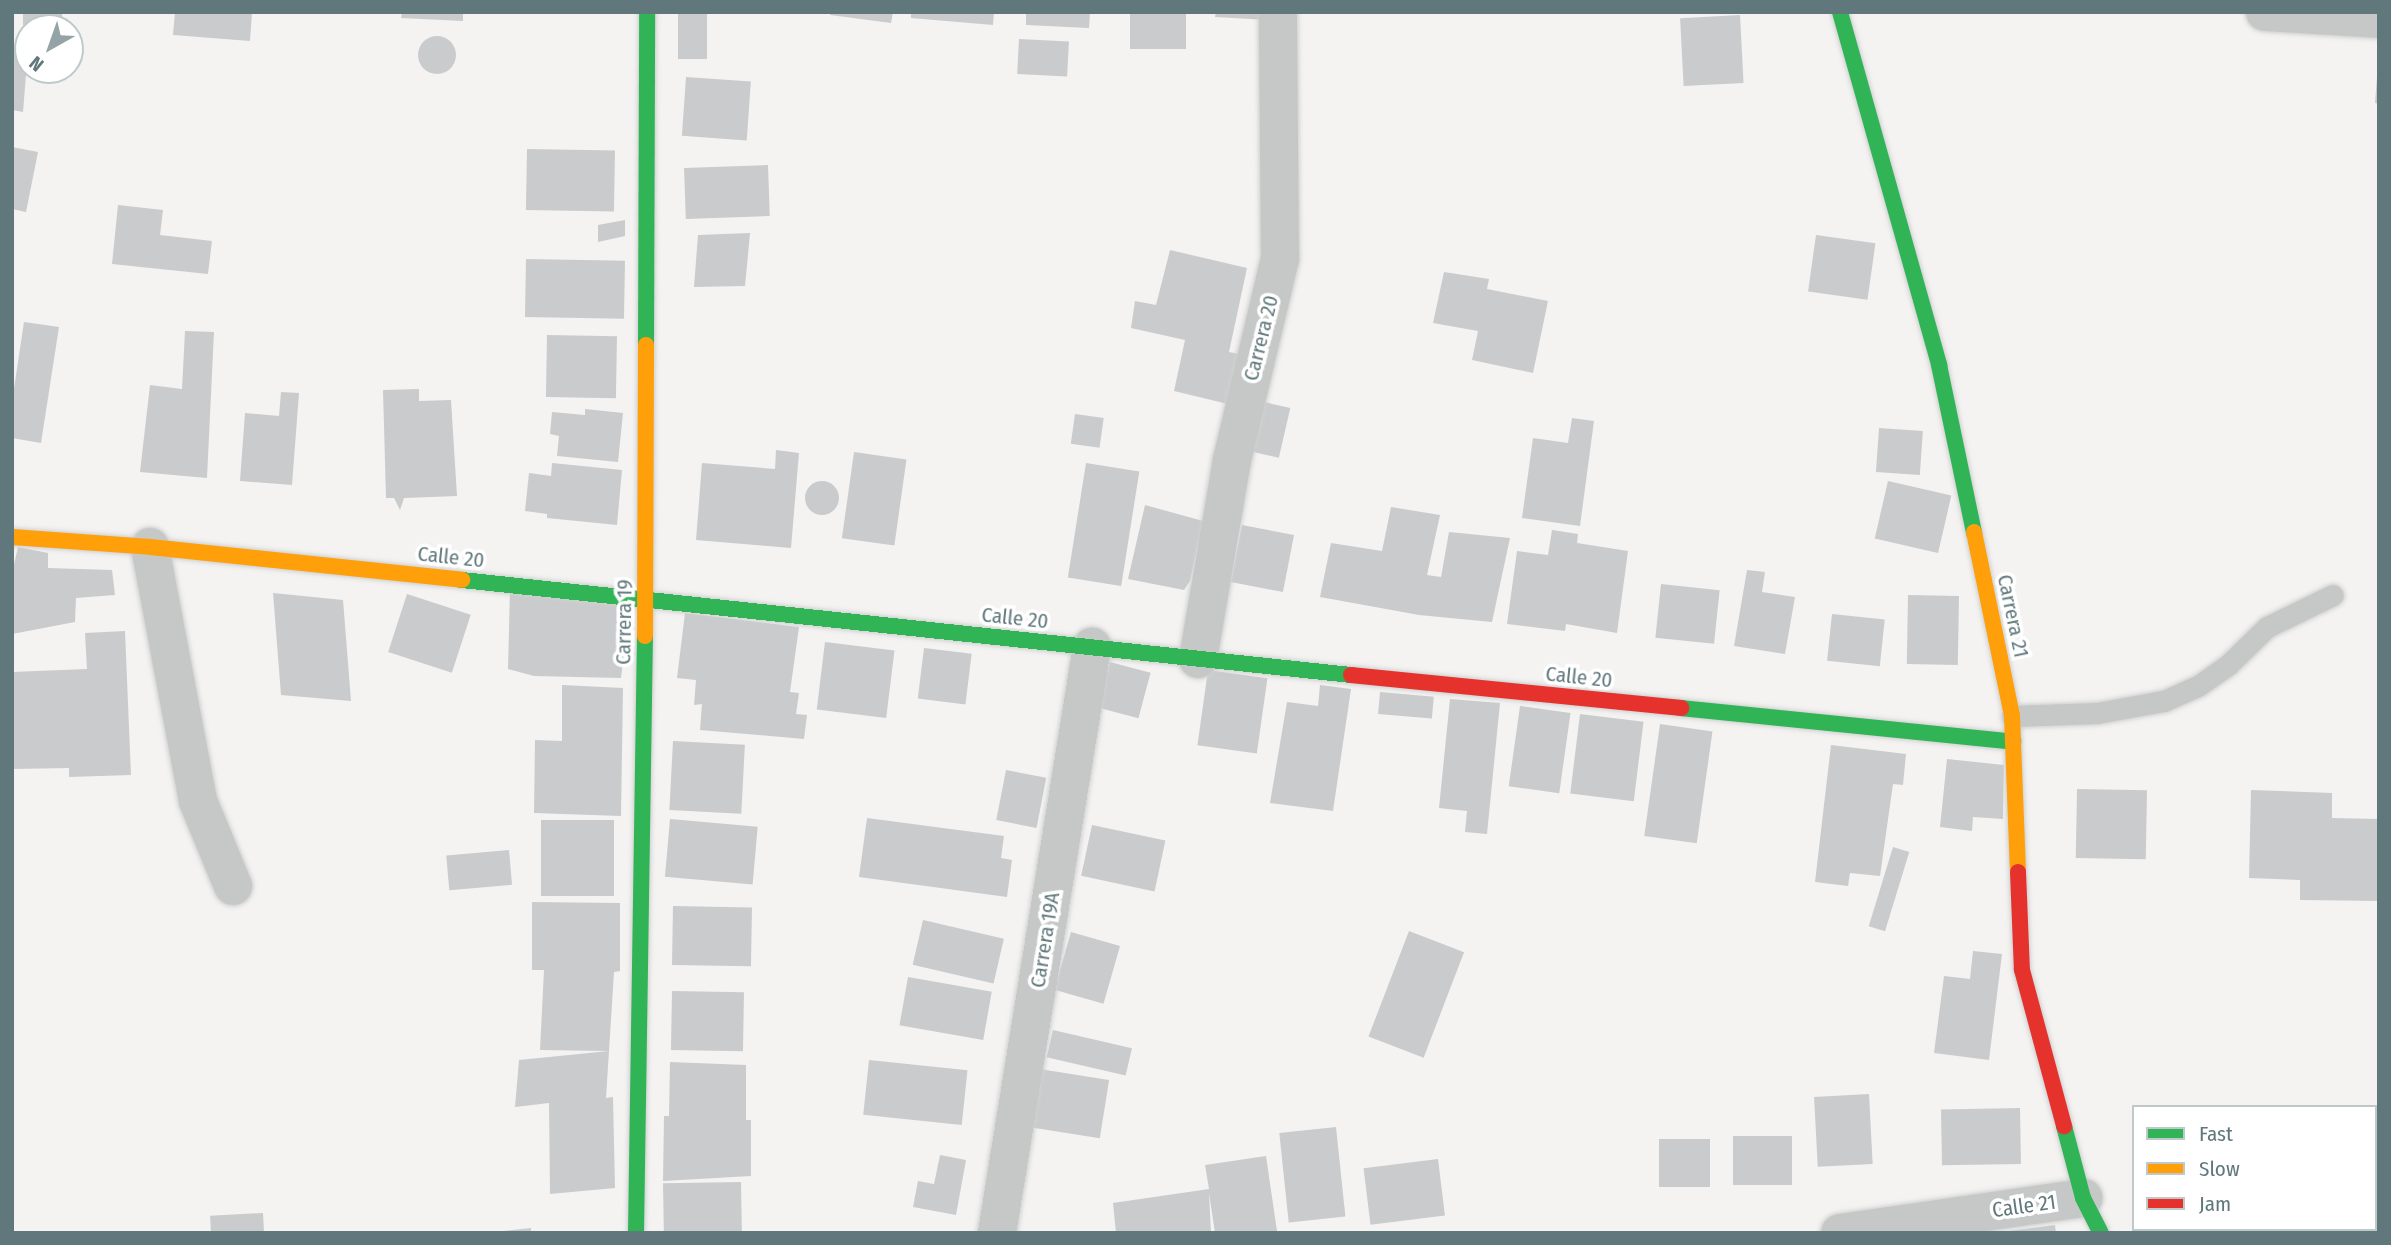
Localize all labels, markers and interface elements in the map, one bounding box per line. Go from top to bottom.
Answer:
north arrow [14,14,84,84]
text: N [25,51,48,76]
street label: Carrera 20 [1238,293,1284,383]
street label: Calle 20 [416,541,486,573]
street label: Carrera 21 [1992,572,2034,660]
street label: Carrera 19 [611,579,637,665]
street label: Calle 20 [980,602,1050,634]
street label: Calle 20 [1544,661,1614,693]
street label: Carrera 19A [1025,890,1065,990]
legend [2132,1105,2377,1231]
text: Fast [2199,1121,2233,1147]
text: Slow [2199,1156,2240,1182]
street label: Calle 21 [1991,1189,2057,1223]
text: Jam [2199,1191,2231,1217]

